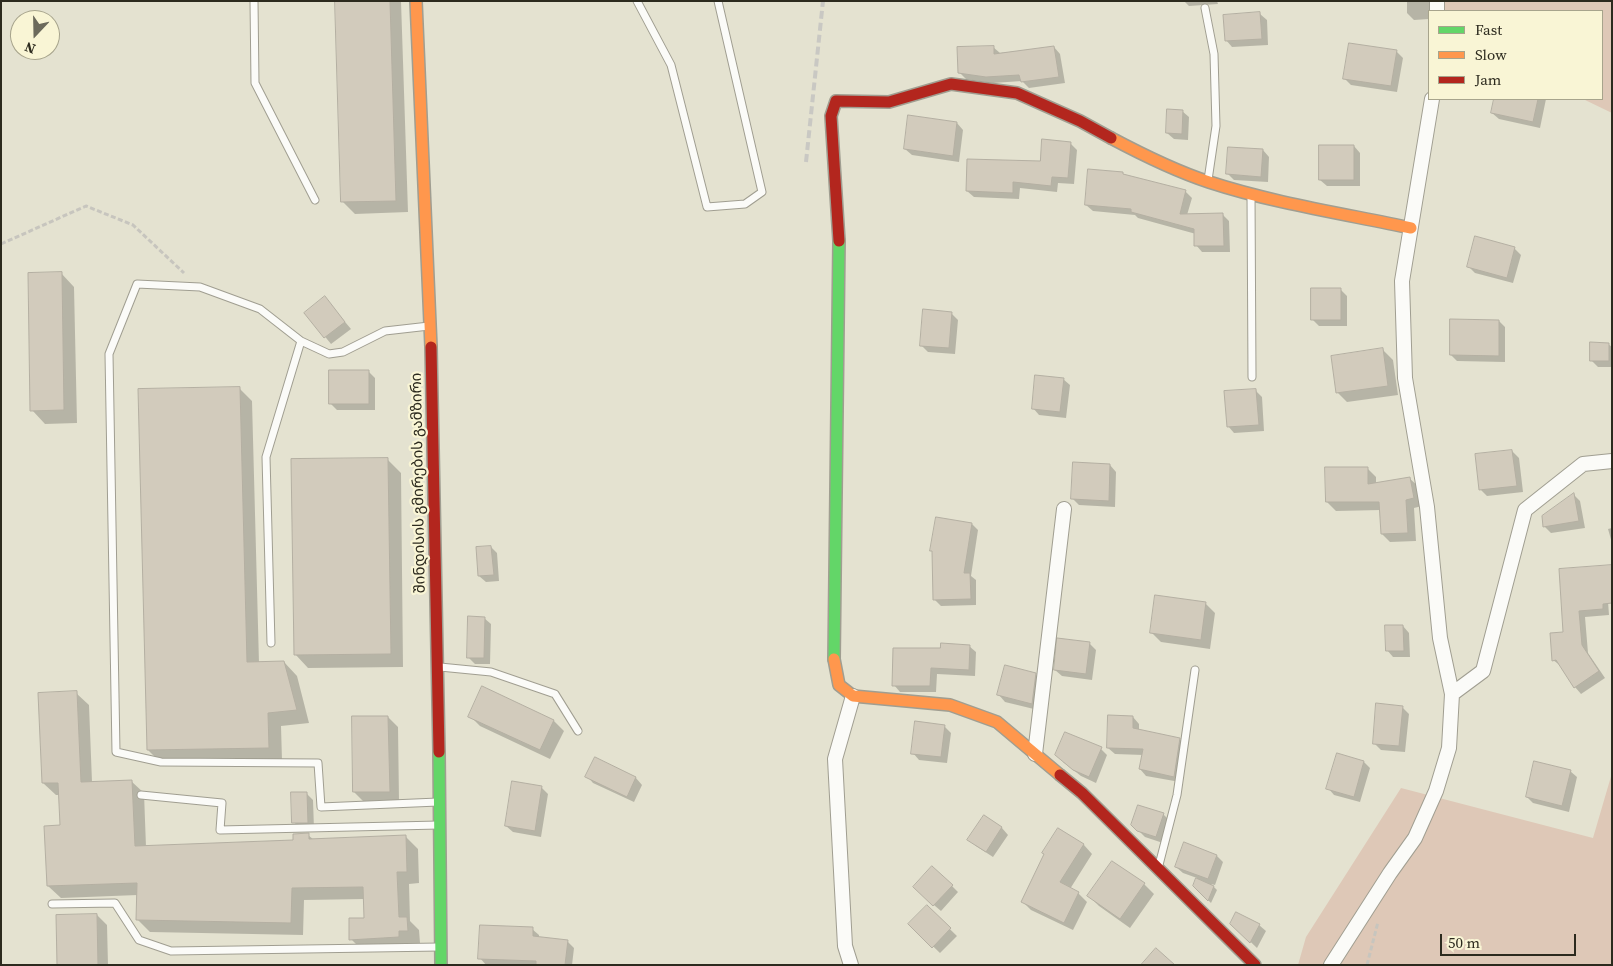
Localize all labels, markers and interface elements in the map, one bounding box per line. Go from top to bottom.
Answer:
north arrow [10,10,60,60]
legend [1428,10,1603,100]
text: Fast [1475,19,1502,40]
text: N [22,37,38,59]
text: Slow [1475,44,1507,65]
text: Jam [1475,69,1501,90]
street label: შინდისის გმირების გამზირი [408,373,430,593]
scale bar [1443,924,1579,956]
text: 50 m [1448,932,1480,953]

